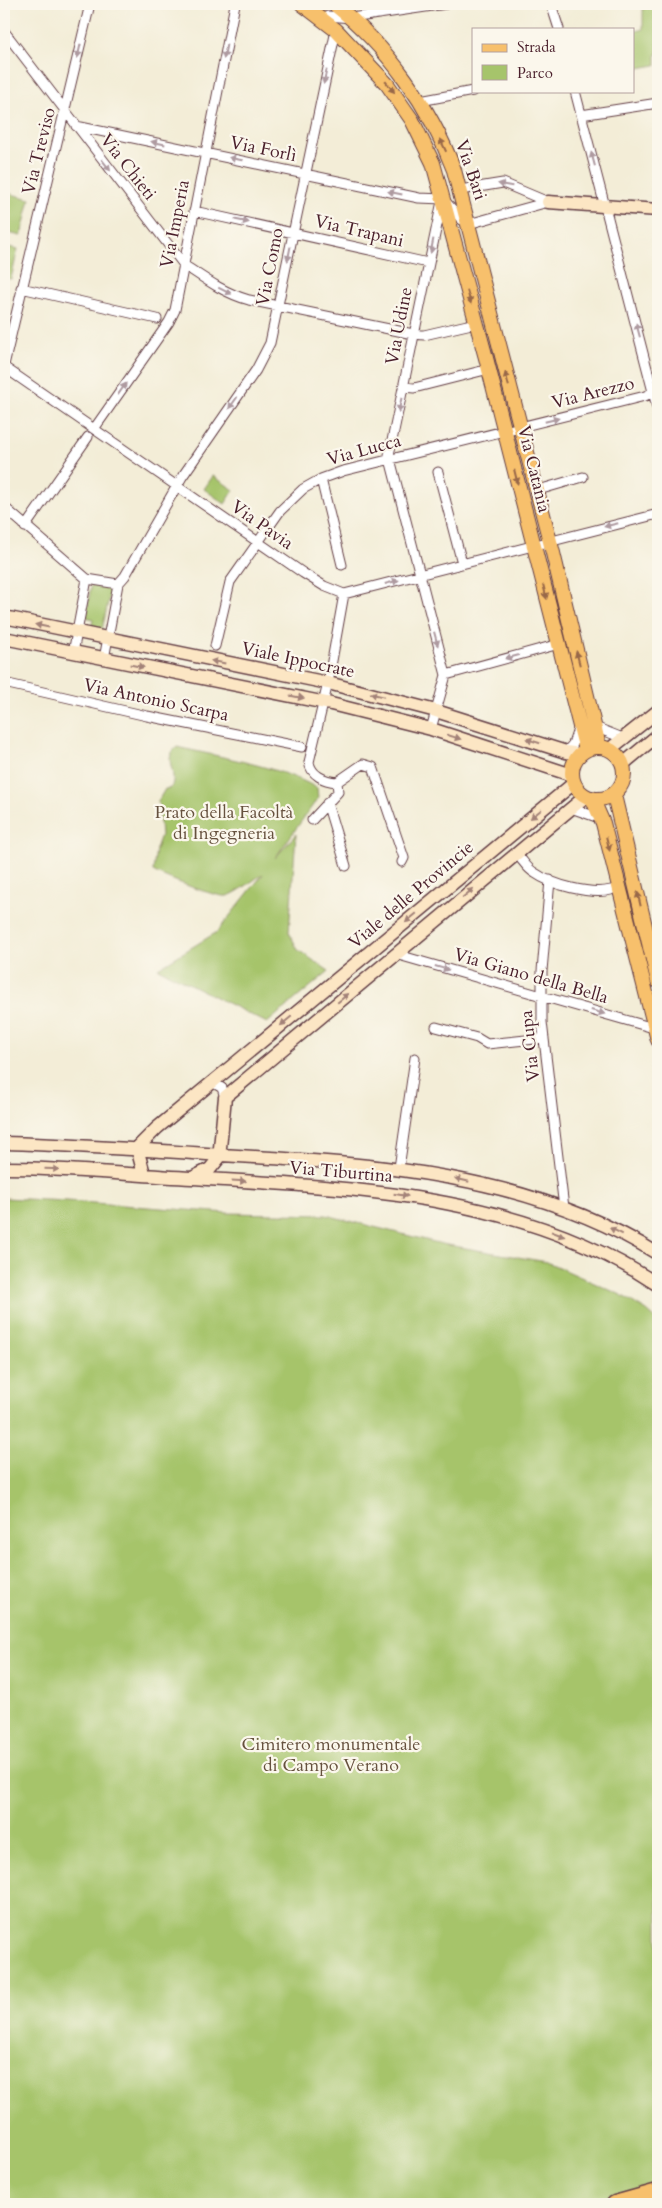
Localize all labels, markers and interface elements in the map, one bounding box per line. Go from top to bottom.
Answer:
legend [472,28,634,92]
text: Strada [517,37,556,57]
one-way arrow [75,44,83,59]
one-way arrow [221,44,229,60]
text: Parco [517,63,553,83]
one-way arrow [321,70,329,86]
one-way arrow [384,80,395,93]
street label: Via Treviso [16,105,62,197]
street label: Via Chieti [94,128,162,206]
street label: Via Forlì [228,130,299,168]
street label: Via Bari [449,136,493,204]
one-way arrow [439,138,447,152]
one-way arrow [150,139,165,147]
one-way arrow [589,151,597,167]
one-way arrow [227,155,243,163]
one-way arrow [101,158,112,171]
street label: Via Imperia [154,178,196,270]
one-way arrow [497,180,513,188]
one-way arrow [387,189,402,197]
street label: Via Trapani [312,209,406,253]
one-way arrow [234,218,250,226]
street label: Via Como [250,225,290,308]
one-way arrow [427,239,435,255]
one-way arrow [285,246,293,262]
street label: Via Udine [379,285,419,367]
one-way arrow [218,287,232,295]
one-way arrow [465,289,473,304]
one-way arrow [634,323,642,338]
street label: Via Arezzo [549,371,637,415]
one-way arrow [503,372,511,387]
one-way arrow [117,382,127,396]
one-way arrow [228,396,238,410]
one-way arrow [395,398,403,414]
one-way arrow [544,416,559,424]
street label: Via Catania [511,423,557,515]
street label: Via Lucca [324,428,404,472]
one-way arrow [512,470,520,485]
street label: Via Pavia [226,494,299,556]
one-way arrow [603,521,618,529]
one-way arrow [384,578,399,586]
one-way arrow [542,584,550,599]
one-way arrow [35,622,50,630]
one-way arrow [432,631,440,646]
street label: Viale Ippocrate [239,636,357,684]
one-way arrow [574,650,582,665]
one-way arrow [504,653,519,661]
one-way arrow [210,657,226,665]
one-way arrow [130,662,146,670]
street label: Via Antonio Scarpa [81,672,231,728]
one-way arrow [370,691,385,699]
one-way arrow [289,693,304,701]
one-way arrow [447,733,462,741]
one-way arrow [525,737,540,745]
park label: Prato della Facoltà di Ingegneria [155,800,294,846]
one-way arrow [530,809,543,820]
street label: Viale delle Provincie [343,835,479,955]
one-way arrow [604,836,612,851]
one-way arrow [461,888,474,899]
one-way arrow [635,892,643,907]
one-way arrow [405,912,418,923]
street label: Via Giano della Bella [451,942,611,1010]
one-way arrow [434,964,449,972]
one-way arrow [336,992,349,1003]
one-way arrow [591,1008,606,1016]
street label: Via Cupa [514,1009,546,1083]
one-way arrow [280,1016,293,1027]
street label: Via Tiburtina [288,1155,394,1189]
one-way arrow [45,1166,61,1174]
one-way arrow [454,1176,469,1184]
one-way arrow [231,1177,247,1185]
one-way arrow [393,1191,409,1199]
one-way arrow [608,1227,623,1235]
one-way arrow [551,1231,566,1238]
park label: Cimitero monumentale di Campo Verano [241,1732,421,1778]

